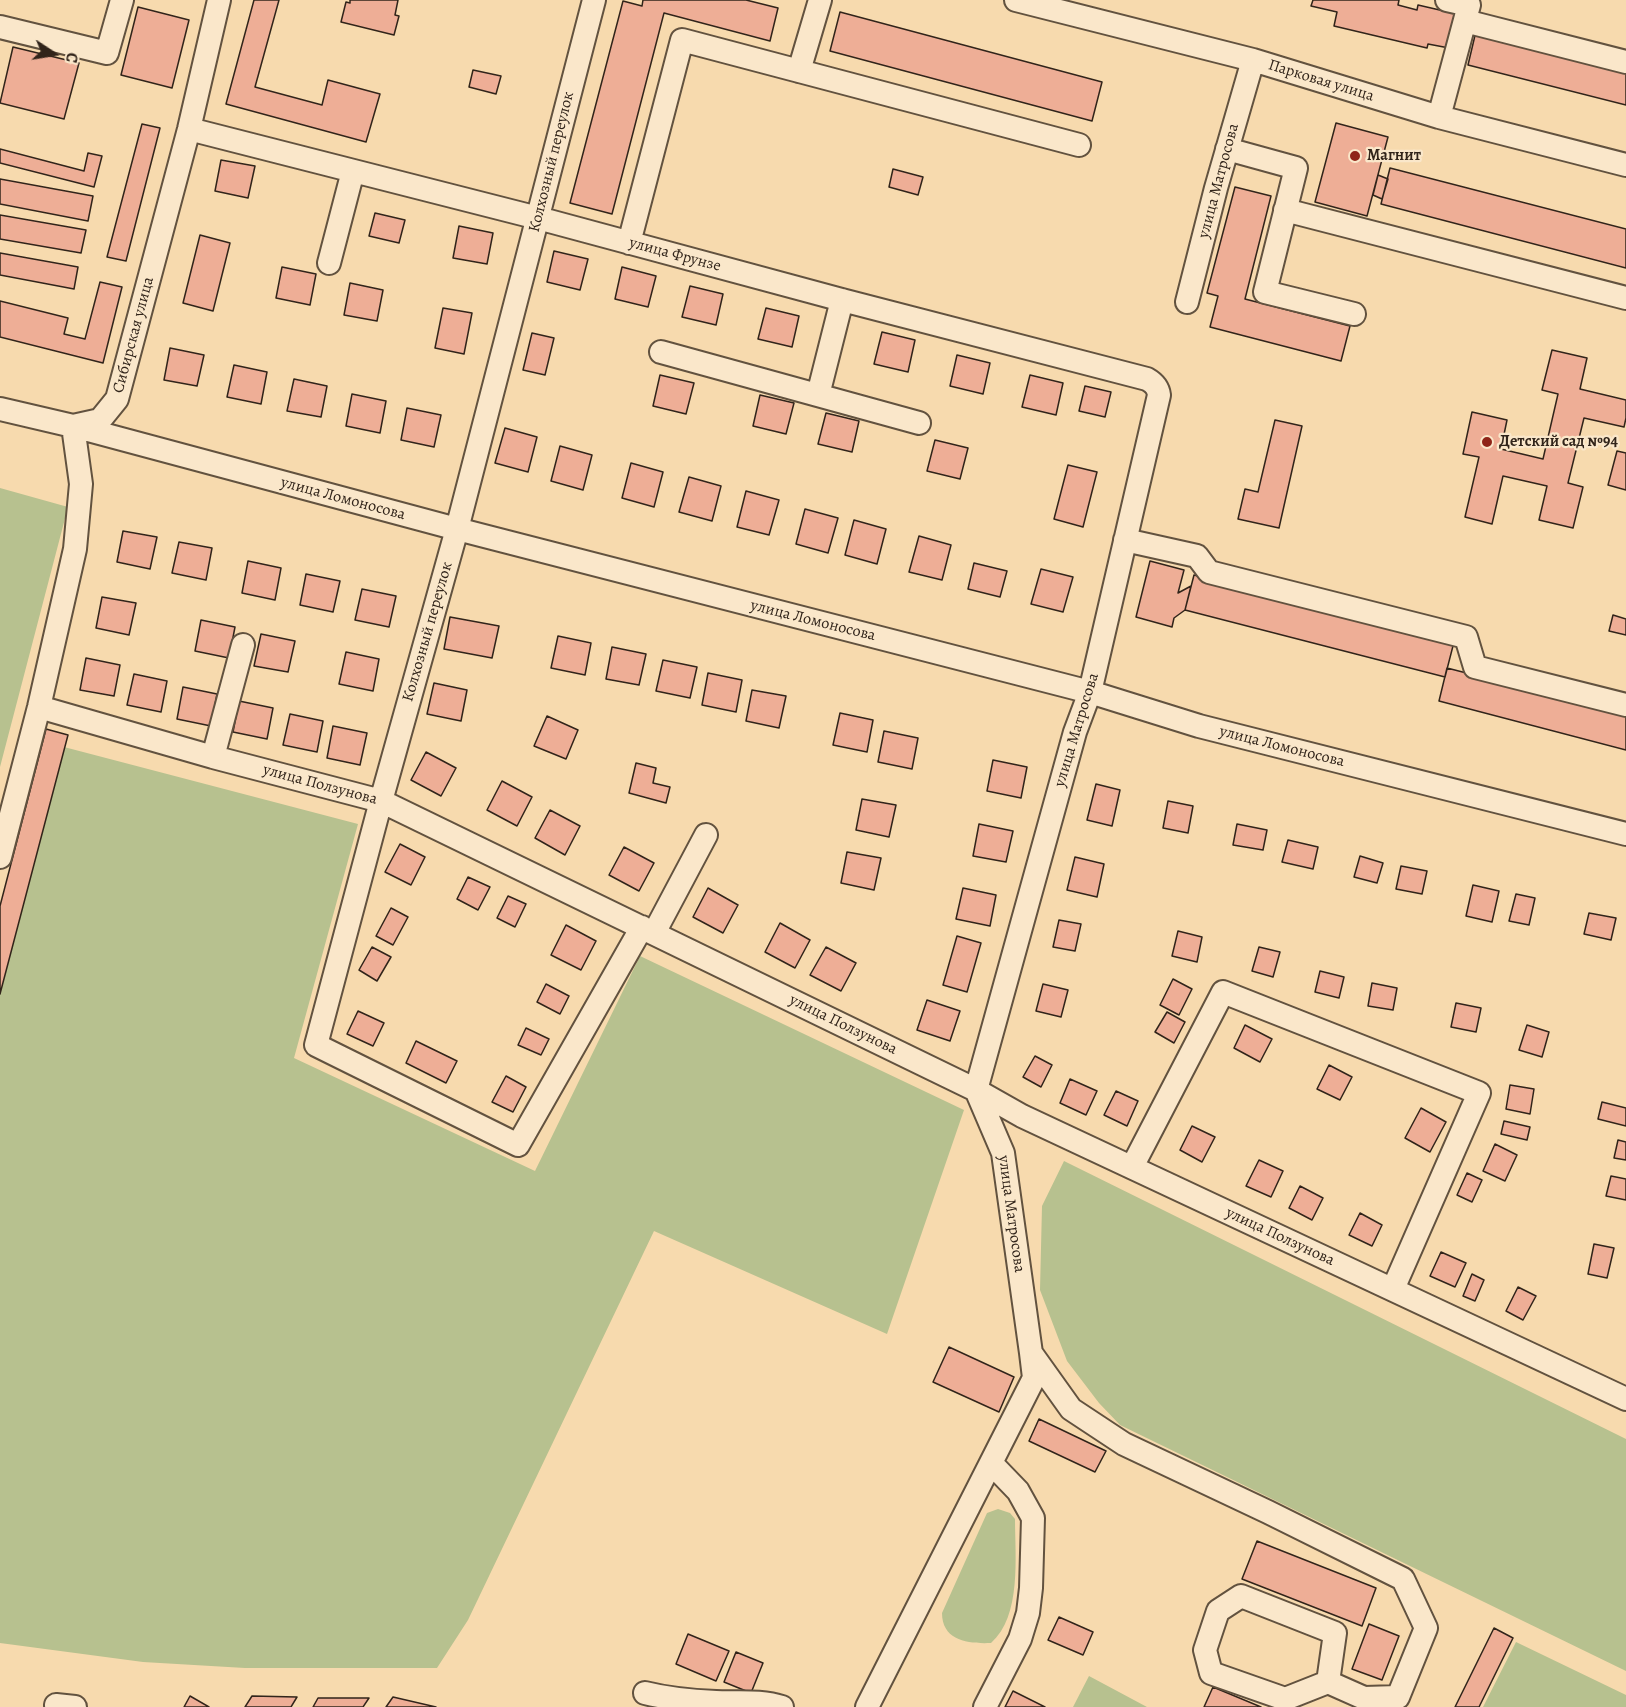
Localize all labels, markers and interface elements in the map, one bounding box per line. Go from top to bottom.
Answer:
north arrow [24,24,84,84]
text: С [60,51,83,65]
street label: Парковая улица [1266,56,1376,106]
street label: Колхозный переулок [525,90,579,234]
street label: улица Матросова [1194,121,1244,241]
place label: Магнит [1367,146,1421,166]
marker: Магнит [1348,149,1362,163]
street label: улица Фрунзе [627,234,723,276]
street label: Сибирская улица [109,275,159,395]
place label: Детский сад №94 [1499,432,1618,452]
marker: Детский сад №94 [1480,435,1494,449]
street label: улица Ломоносова [279,473,407,525]
street label: Колхозный переулок [399,560,457,704]
street label: улица Ломоносова [748,596,878,646]
street label: улица Матросова [1051,671,1103,789]
street label: улица Ломоносова [1217,722,1347,772]
street label: улица Ползунова [261,761,379,809]
street label: улица Ползунова [786,991,900,1059]
street label: улица Матросова [993,1154,1029,1274]
street label: улица Ползунова [1223,1203,1337,1271]

